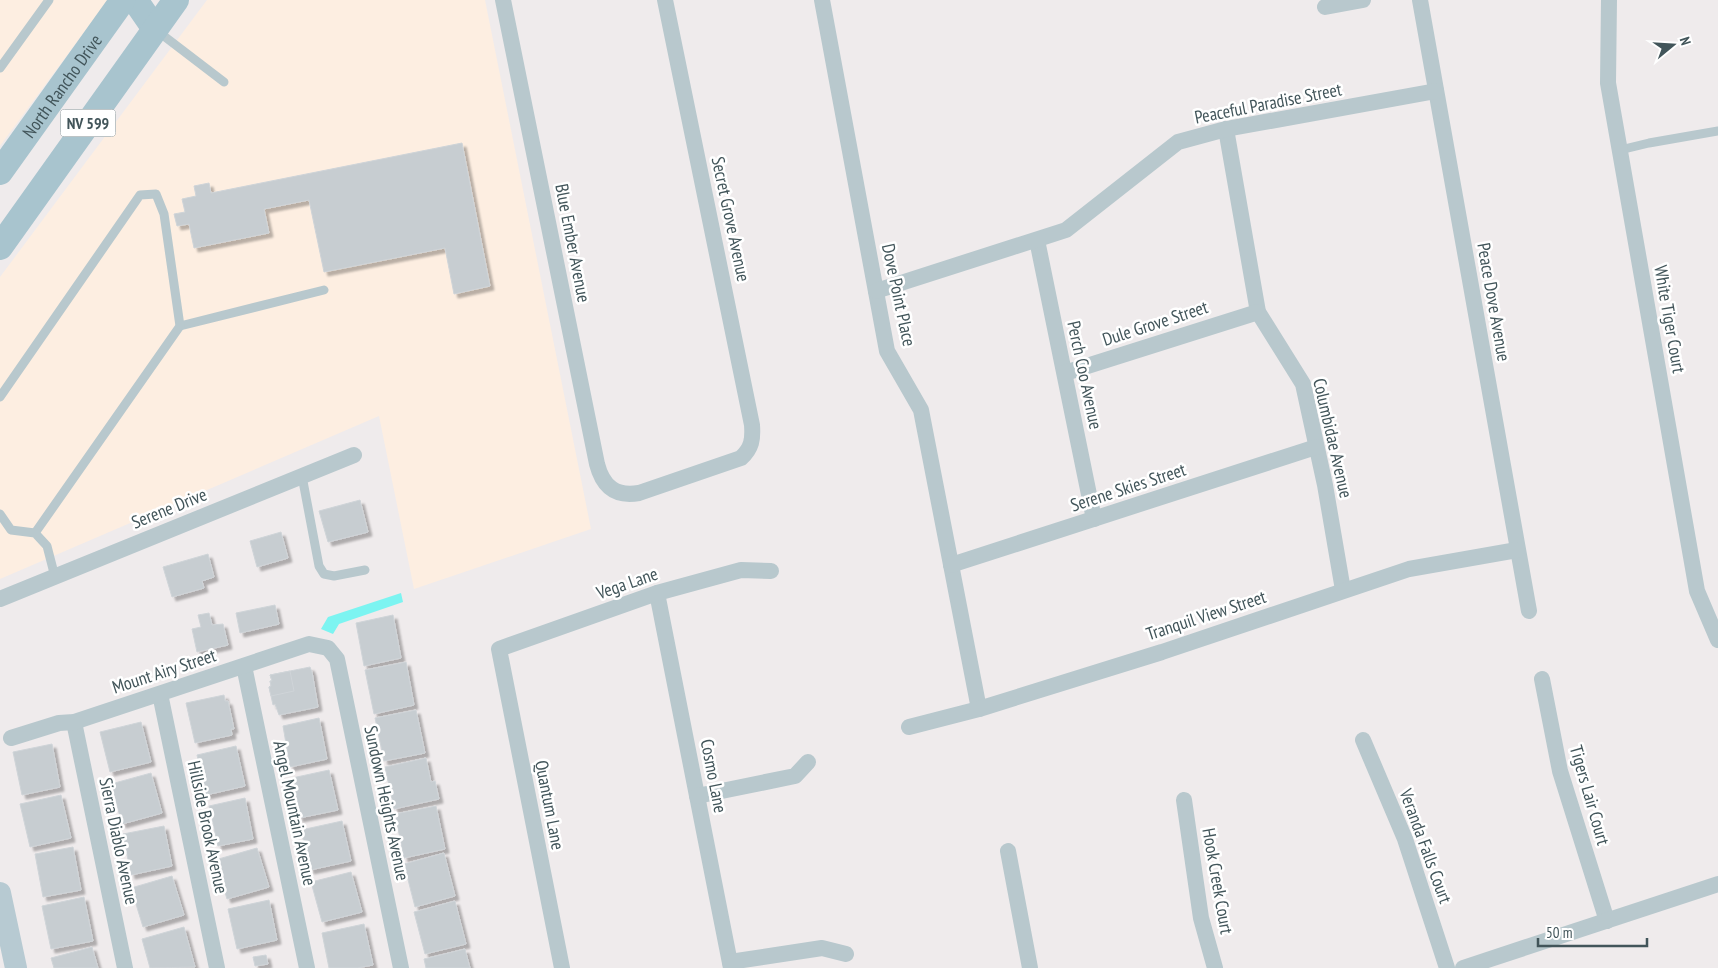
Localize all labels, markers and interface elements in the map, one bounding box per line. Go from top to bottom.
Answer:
north arrow [1648,20,1698,70]
street label: North Rancho Drive [17,29,106,142]
text: N [1676,35,1695,47]
street label: Peaceful Paradise Street [1192,77,1344,129]
road number: NV 599 [61,110,116,136]
street label: Secret Grove Avenue [707,154,755,284]
street label: Blue Ember Avenue [550,182,596,304]
street label: Peace Dove Avenue [1472,241,1516,363]
street label: Dove Point Place [877,242,921,348]
street label: White Tiger Court [1649,263,1691,375]
street label: Dule Grove Street [1099,295,1211,351]
street label: Perch Coo Avenue [1062,319,1108,431]
street label: Columbidae Avenue [1308,376,1358,500]
street label: Serene Skies Street [1067,458,1189,516]
street label: Serene Drive [128,482,210,534]
street label: Vega Lane [592,562,661,605]
street label: Tranquil View Street [1143,585,1269,645]
street label: Mount Airy Street [109,643,219,699]
street label: Sundown Heights Avenue [359,723,415,883]
street label: Cosmo Lane [696,737,732,815]
street label: Angel Mountain Avenue [268,739,322,887]
street label: Tigers Lair Court [1565,742,1615,848]
street label: Hillside Brook Avenue [183,758,233,896]
street label: Quantum Lane [530,758,570,852]
street label: Sierra Diablo Avenue [94,775,144,907]
street label: Veranda Falls Court [1394,785,1457,906]
street label: Hook Creek Court [1197,826,1239,936]
scale bar [1538,916,1647,948]
text: 50 m [1546,923,1572,942]

